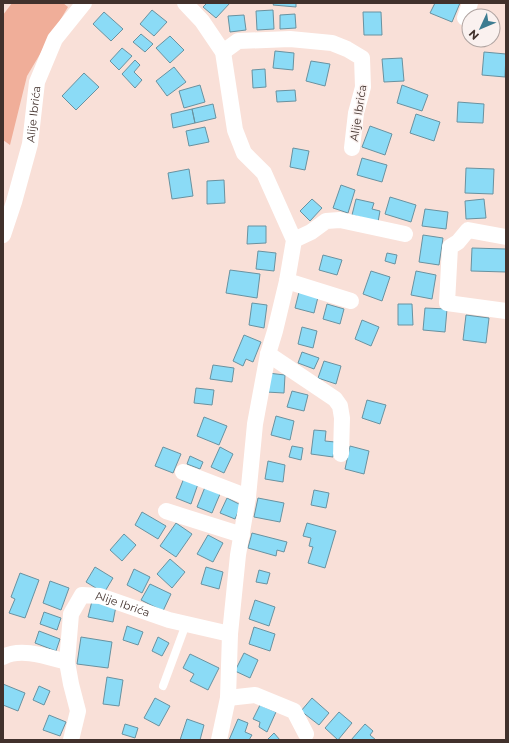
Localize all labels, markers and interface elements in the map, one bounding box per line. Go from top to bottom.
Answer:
north arrow [461,8,501,48]
text: N [466,27,482,43]
street label: Alije Ibrića [347,84,369,142]
street label: Alije Ibrića [23,85,44,143]
street label: Alije Ibrića [95,589,152,620]

